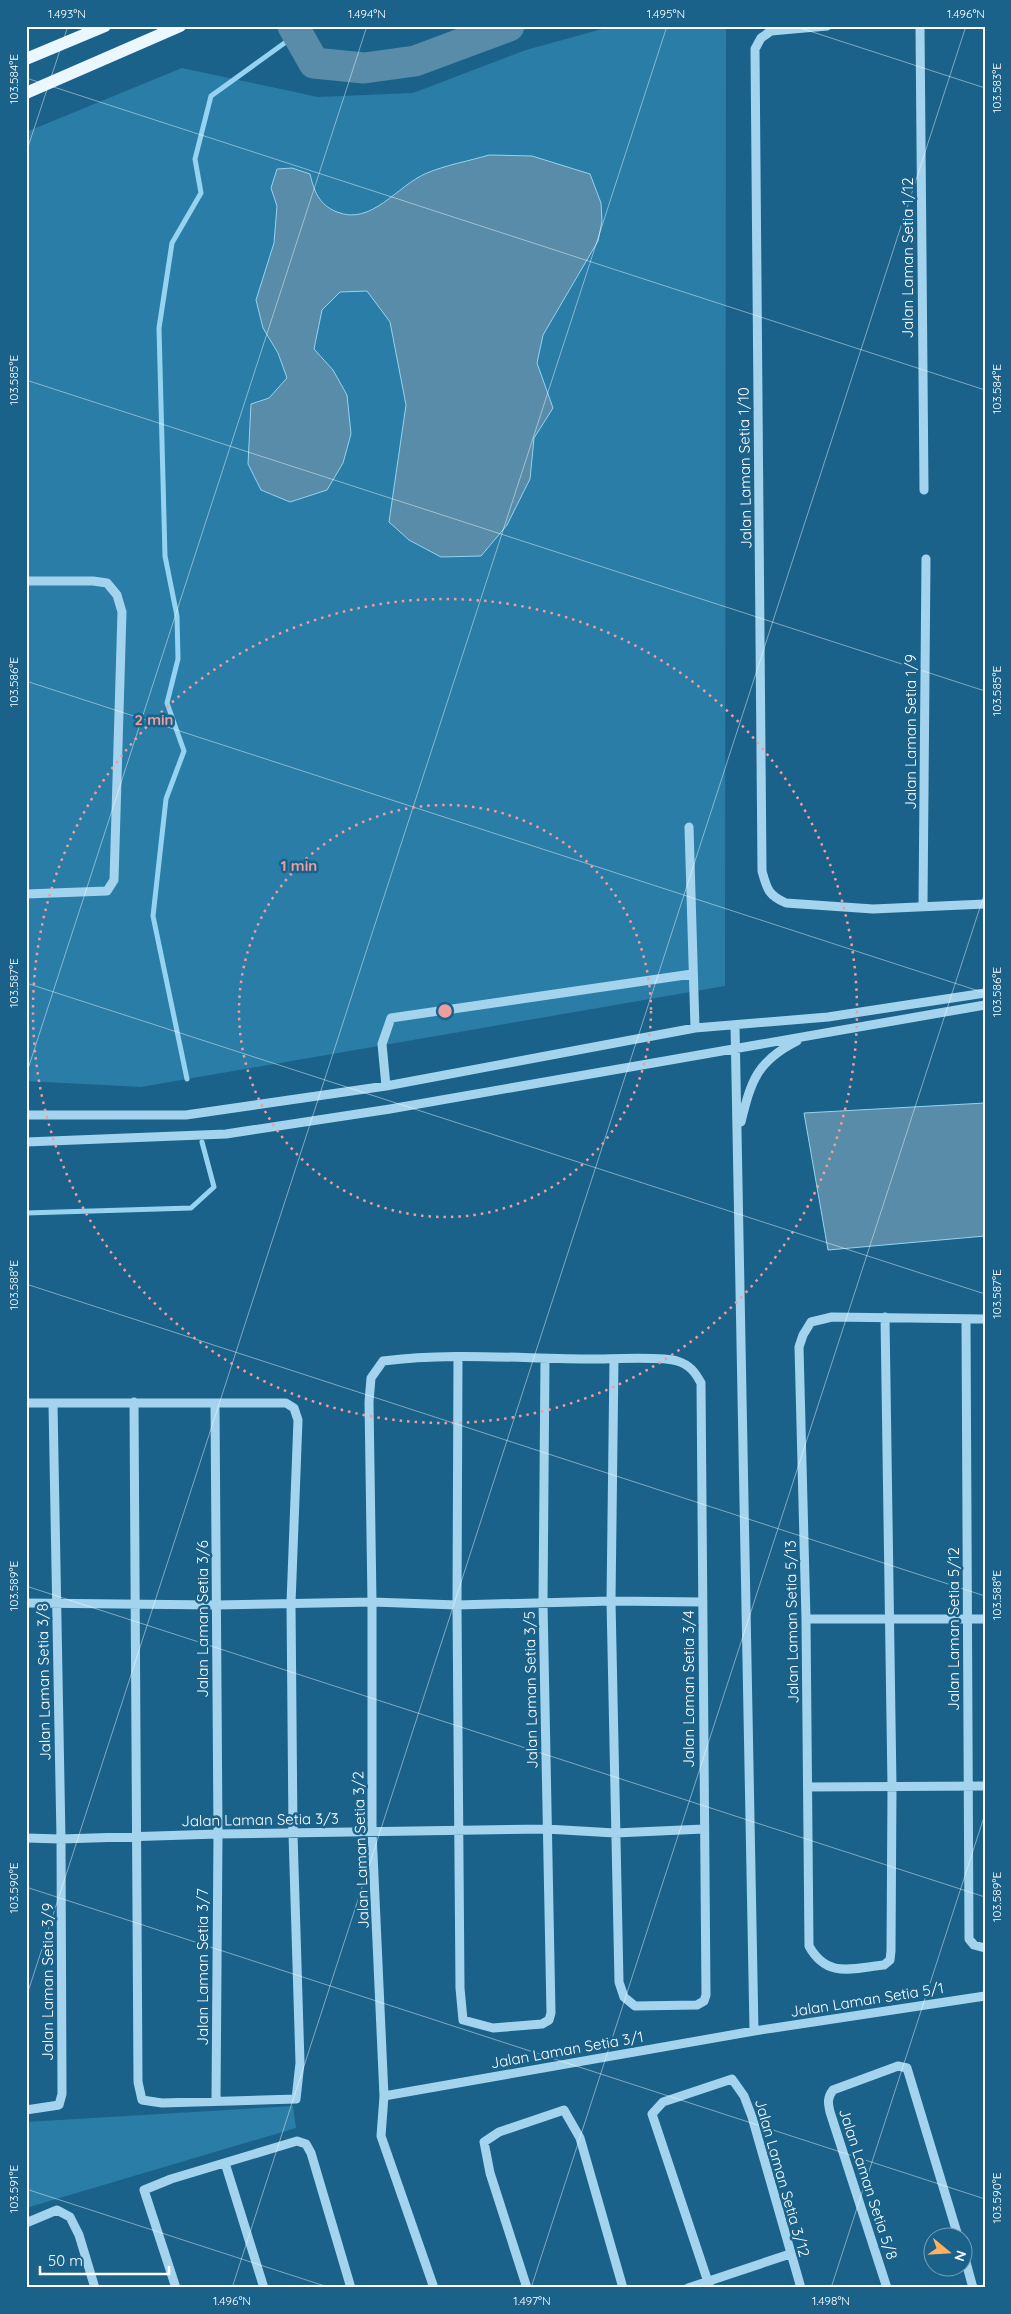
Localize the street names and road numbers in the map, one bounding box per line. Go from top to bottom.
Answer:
street label: Jalan Laman Setia 1/12 [898,177,917,339]
street label: Jalan Laman Setia 1/10 [734,387,755,549]
street label: Jalan Laman Setia 1/9 [901,654,920,810]
street label: Jalan Laman Setia 3/6 [193,1540,212,1698]
street label: Jalan Laman Setia 5/13 [781,1540,802,1704]
street label: Jalan Laman Setia 5/12 [944,1547,963,1711]
street label: Jalan Laman Setia 3/8 [33,1603,54,1761]
street label: Jalan Laman Setia 3/4 [679,1610,698,1768]
street label: Jalan Laman Setia 3/5 [520,1611,541,1769]
street label: Jalan Laman Setia 3/2 [348,1771,373,1929]
street label: Jalan Laman Setia 3/3 [181,1809,339,1830]
street label: Jalan Laman Setia 3/7 [193,1888,212,2046]
street label: Jalan Laman Setia 3/9 [38,1903,57,2061]
street label: Jalan Laman Setia 5/1 [789,1978,945,2021]
street label: Jalan Laman Setia 3/1 [489,2027,645,2072]
street label: Jalan Laman Setia 3/12 [751,2097,814,2259]
street label: Jalan Laman Setia 5/8 [835,2106,902,2262]

